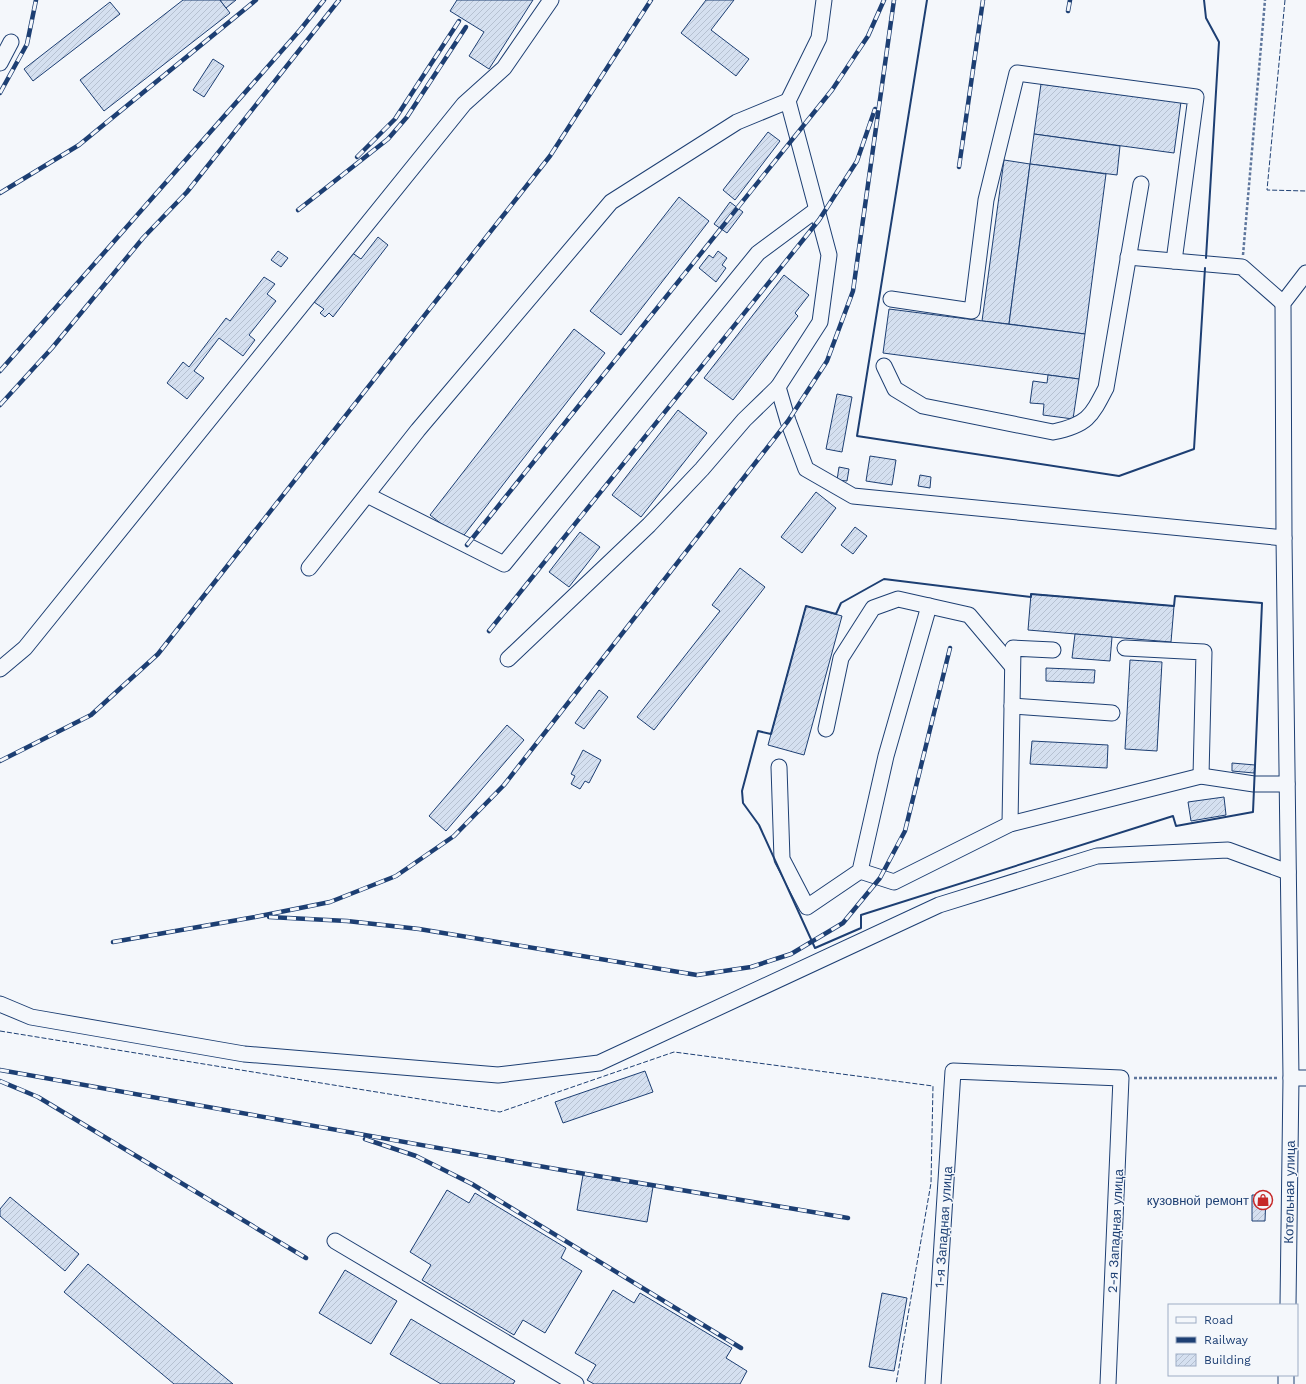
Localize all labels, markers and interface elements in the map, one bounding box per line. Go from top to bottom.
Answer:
street label: Котельная улица [1281,1140,1298,1244]
street label: 1-я Западная улица [932,1165,955,1288]
street label: 2-я Западная улица [1105,1168,1126,1293]
shop icon: кузовной ремонт [1252,1189,1274,1211]
place label: кузовной ремонт [1147,1193,1249,1208]
legend [1168,1304,1298,1376]
text: Road [1204,1313,1233,1327]
text: Railway [1204,1333,1249,1347]
text: Building [1204,1353,1251,1367]

